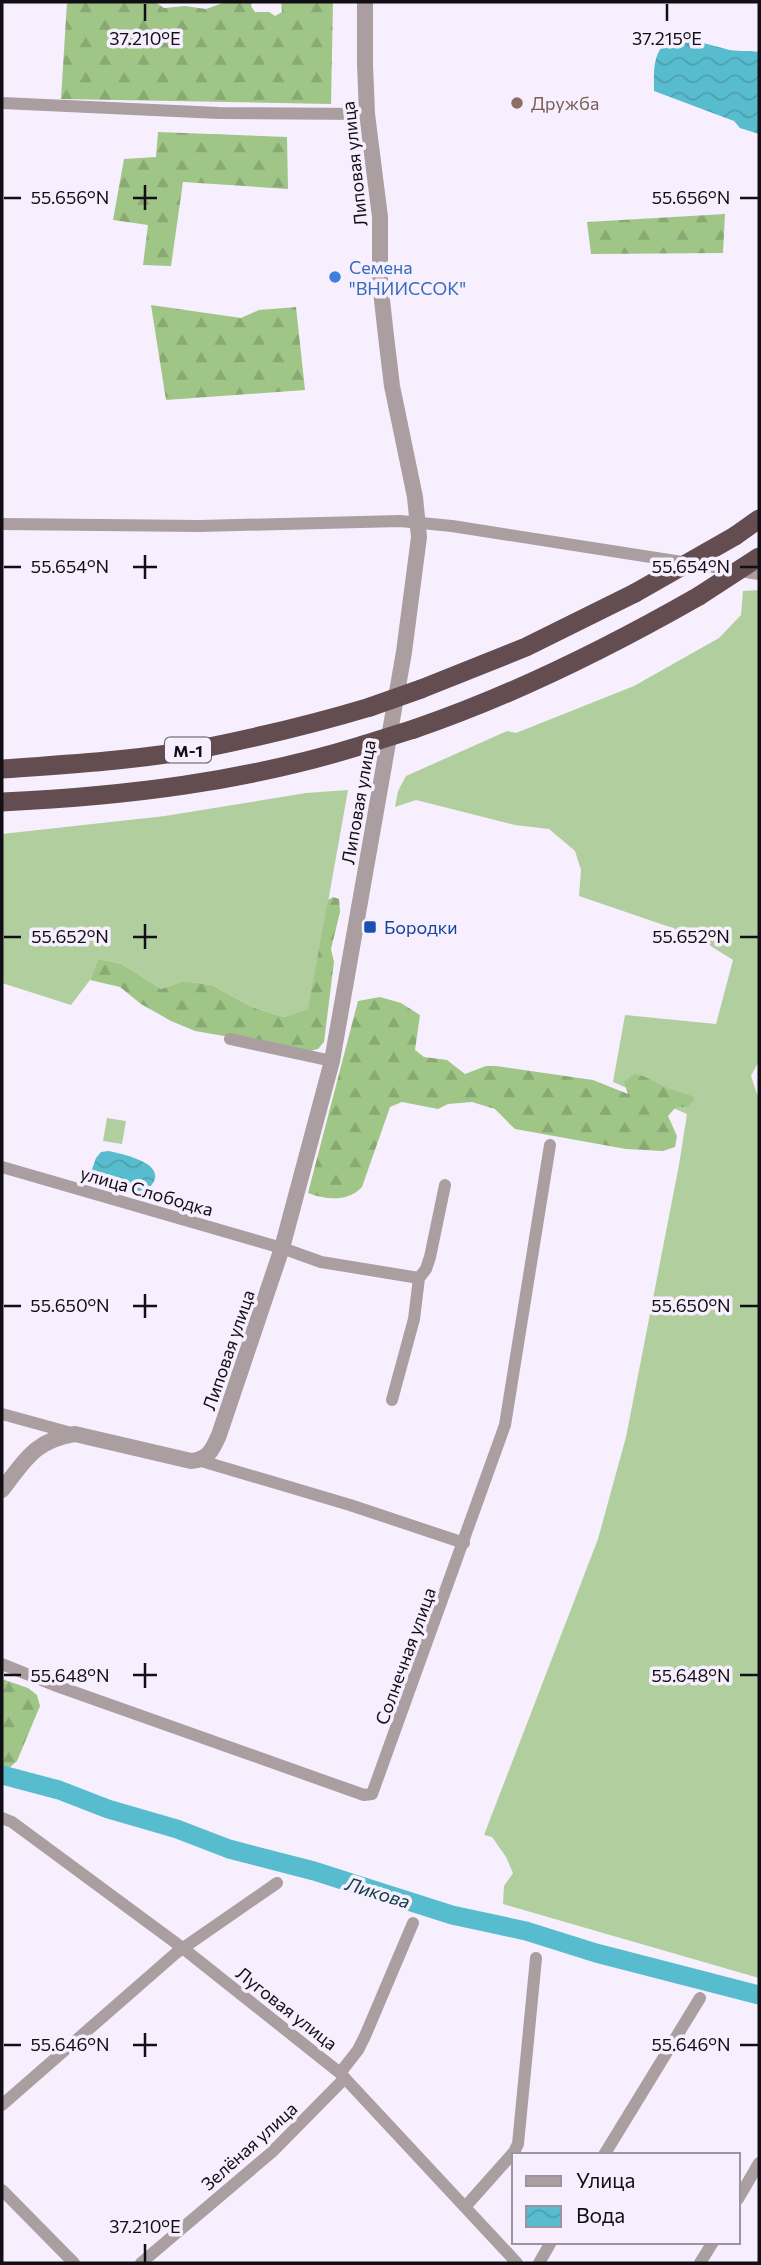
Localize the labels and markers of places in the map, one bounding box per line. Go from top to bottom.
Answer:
place label: Дружба [531,92,599,114]
marker: Дружба [509,95,525,111]
place label: Семена "ВНИИССОК" [349,256,466,299]
marker: Семена "ВНИИССОК" [327,269,343,285]
place label: Бородки [384,916,458,938]
marker: Бородки [362,919,378,935]

